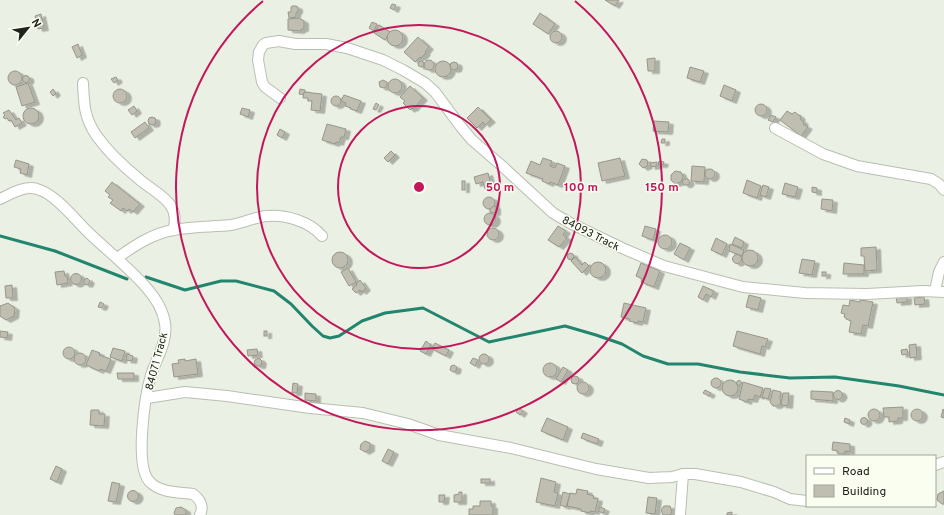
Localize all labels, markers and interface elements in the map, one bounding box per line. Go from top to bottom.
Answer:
north arrow [8,8,48,48]
text: N [28,17,44,30]
centre of rings [412,180,426,194]
text: 50 m [486,180,514,196]
text: 100 m [564,180,598,196]
text: 150 m [645,180,679,196]
street label: 84093 Track [559,213,622,254]
street label: 84071 Track [143,331,171,392]
legend [806,455,936,507]
text: Road [842,464,870,480]
text: Building [842,484,886,500]

